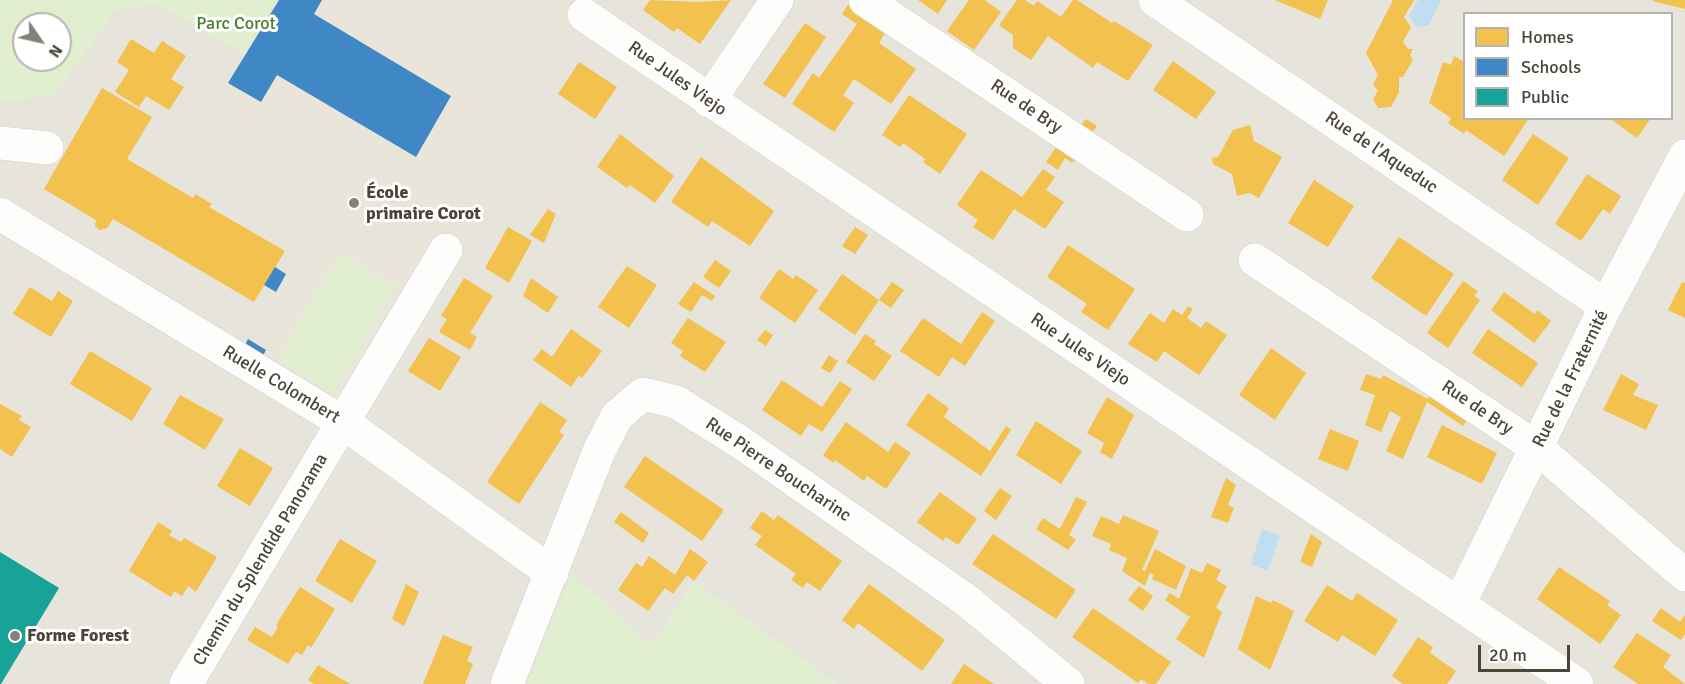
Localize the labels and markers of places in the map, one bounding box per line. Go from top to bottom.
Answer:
place label: École primaire Corot [366,182,481,224]
marker: École primaire Corot [347,196,361,210]
place label: Forme Forest [27,625,129,647]
marker: Forme Forest [8,629,22,643]

